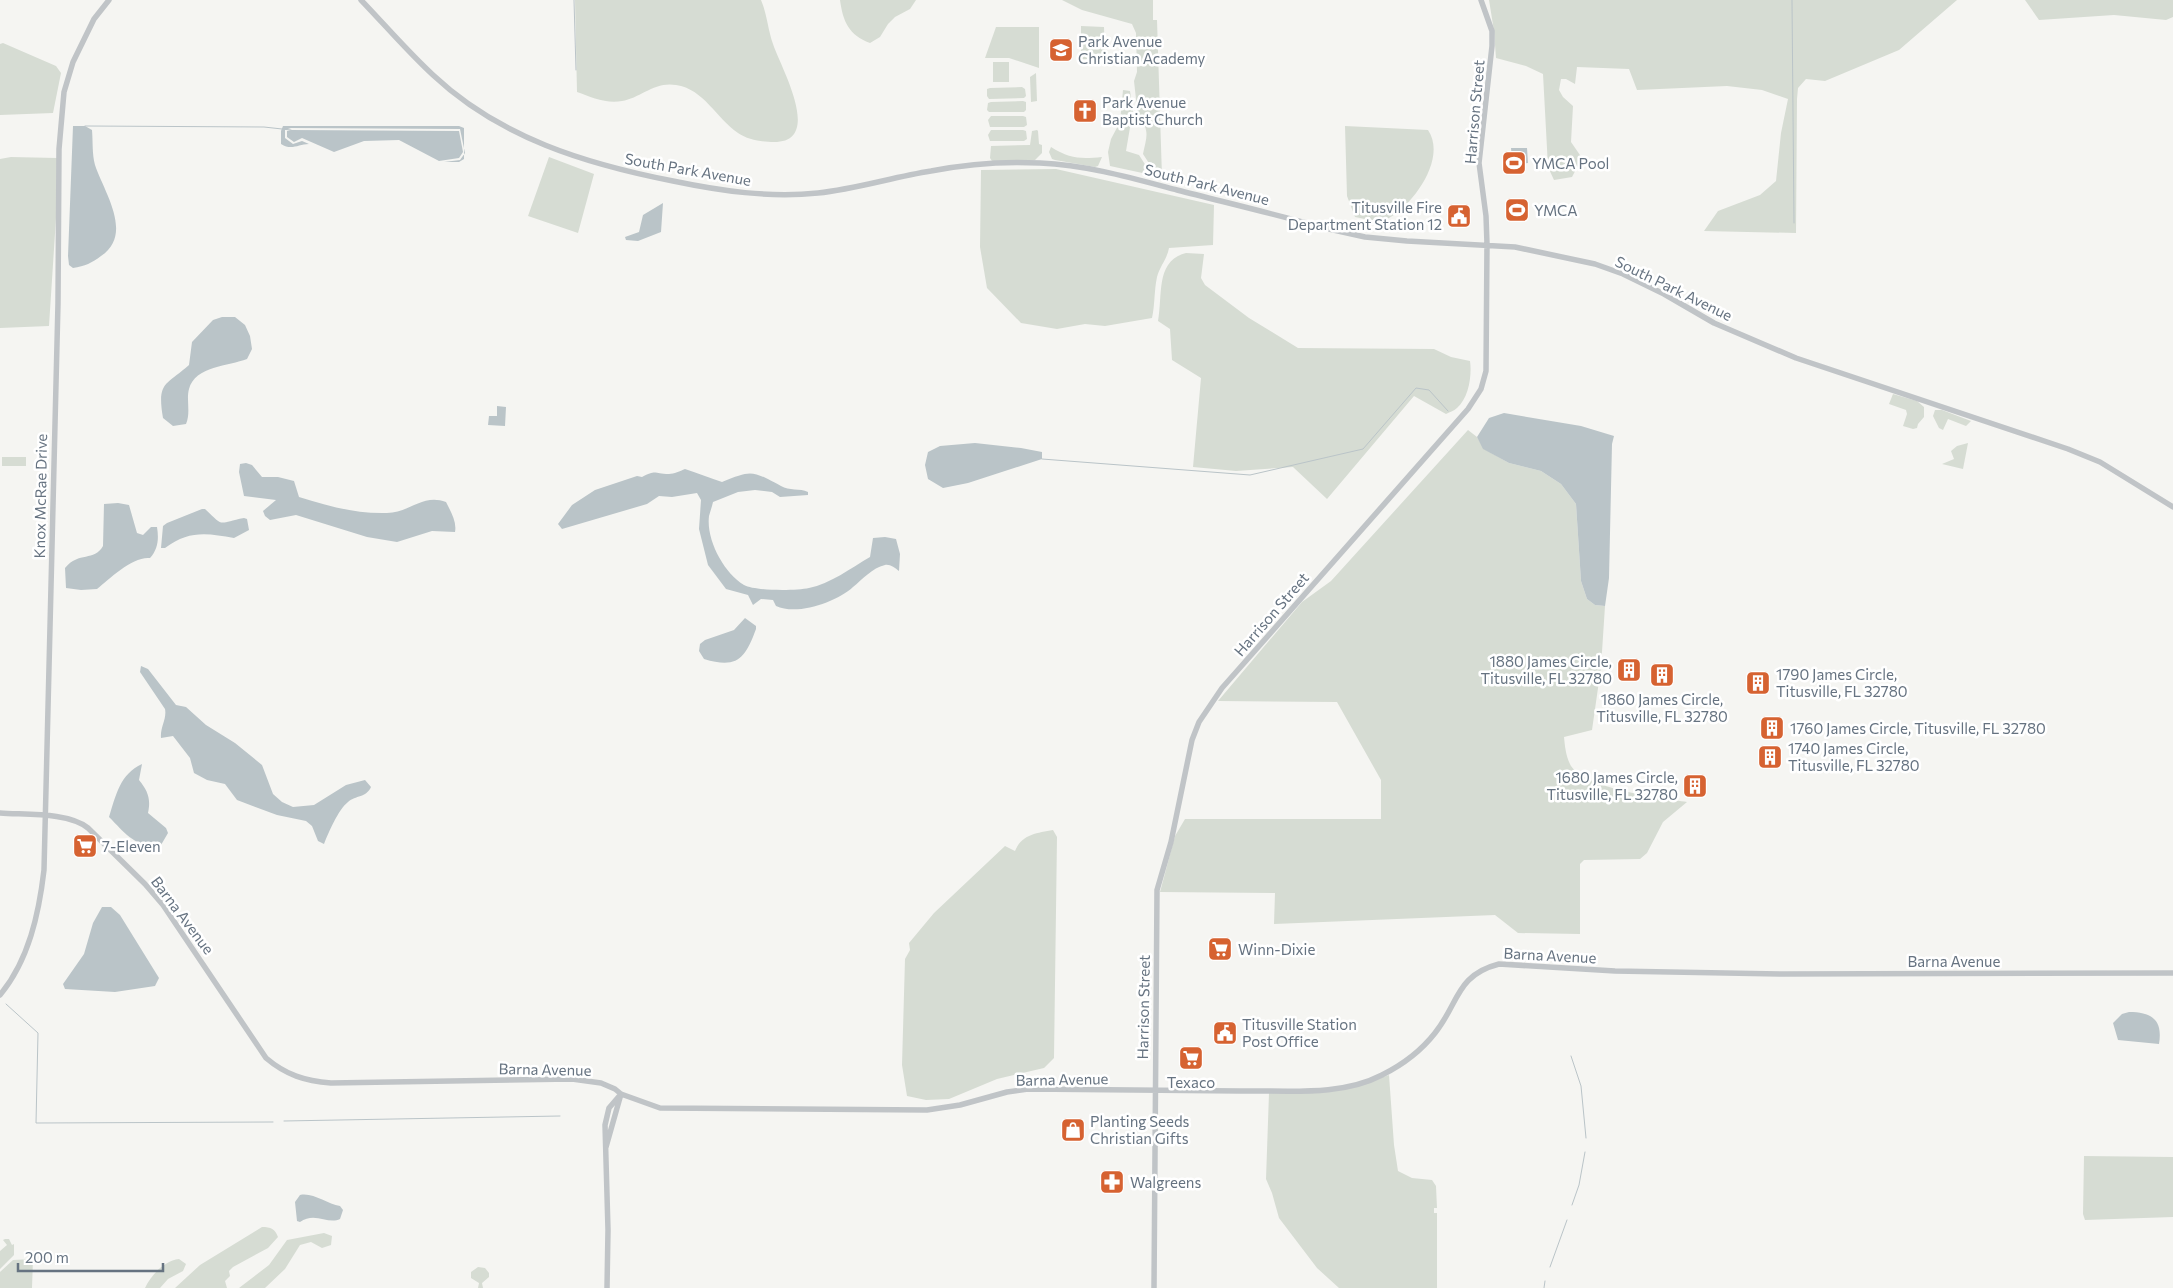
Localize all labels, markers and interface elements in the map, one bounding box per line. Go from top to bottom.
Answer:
place label: Park Avenue Christian Academy [1078,32,1206,67]
school or university icon: Park Avenue Christian Academy [1048,37,1074,63]
street label: Harrison Street [1460,59,1488,165]
place label: Park Avenue Baptist Church [1102,93,1203,128]
church icon: Park Avenue Baptist Church [1072,98,1098,124]
street label: South Park Avenue [623,149,753,189]
sports icon: YMCA Pool [1501,150,1527,176]
place label: YMCA Pool [1532,154,1609,172]
street label: South Park Avenue [1143,160,1271,208]
sports icon: YMCA [1504,197,1530,223]
place label: Titusville Fire Department Station 12 [1288,198,1442,233]
place label: YMCA [1534,201,1578,219]
public building icon: Titusville Fire Department Station 12 [1446,203,1472,229]
street label: South Park Avenue [1613,252,1736,324]
street label: Knox McRae Drive [30,433,50,559]
street label: Harrison Street [1230,569,1312,659]
place label: 1880 James Circle, Titusville, FL 32780 [1480,652,1612,687]
building icon: 1880 James Circle, Titusville, FL 32780 [1616,657,1642,683]
building icon: 1860 James Circle, Titusville, FL 32780 [1649,662,1675,688]
place label: 1790 James Circle, Titusville, FL 32780 [1776,665,1908,700]
building icon: 1790 James Circle, Titusville, FL 32780 [1745,670,1771,696]
place label: 1860 James Circle, Titusville, FL 32780 [1596,690,1728,725]
building icon: 1760 James Circle, Titusville, FL 32780 [1759,715,1785,741]
place label: 1760 James Circle, Titusville, FL 32780 [1790,719,2046,737]
place label: 1740 James Circle, Titusville, FL 32780 [1788,739,1920,774]
building icon: 1740 James Circle, Titusville, FL 32780 [1757,744,1783,770]
place label: 1680 James Circle, Titusville, FL 32780 [1546,768,1678,803]
building icon: 1680 James Circle, Titusville, FL 32780 [1682,773,1708,799]
supermarket icon: 7-Eleven [72,833,98,859]
place label: 7-Eleven [102,837,161,855]
street label: Barna Avenue [148,873,218,958]
supermarket icon: Winn-Dixie [1207,936,1233,962]
place label: Winn-Dixie [1238,940,1315,958]
street label: Barna Avenue [1503,944,1597,966]
street label: Barna Avenue [1908,952,2001,970]
street label: Harrison Street [1133,955,1153,1059]
place label: Titusville Station Post Office [1242,1015,1357,1050]
public building icon: Titusville Station Post Office [1212,1020,1238,1046]
supermarket icon: Texaco [1178,1045,1204,1071]
street label: Barna Avenue [498,1059,592,1079]
street label: Barna Avenue [1015,1069,1109,1089]
place label: Texaco [1167,1073,1215,1091]
place label: Planting Seeds Christian Gifts [1090,1112,1190,1147]
shop icon: Planting Seeds Christian Gifts [1060,1117,1086,1143]
pharmacy icon: Walgreens [1099,1169,1125,1195]
place label: Walgreens [1130,1173,1201,1191]
scale bar [18,1240,162,1272]
text: 200 m [25,1248,69,1266]

